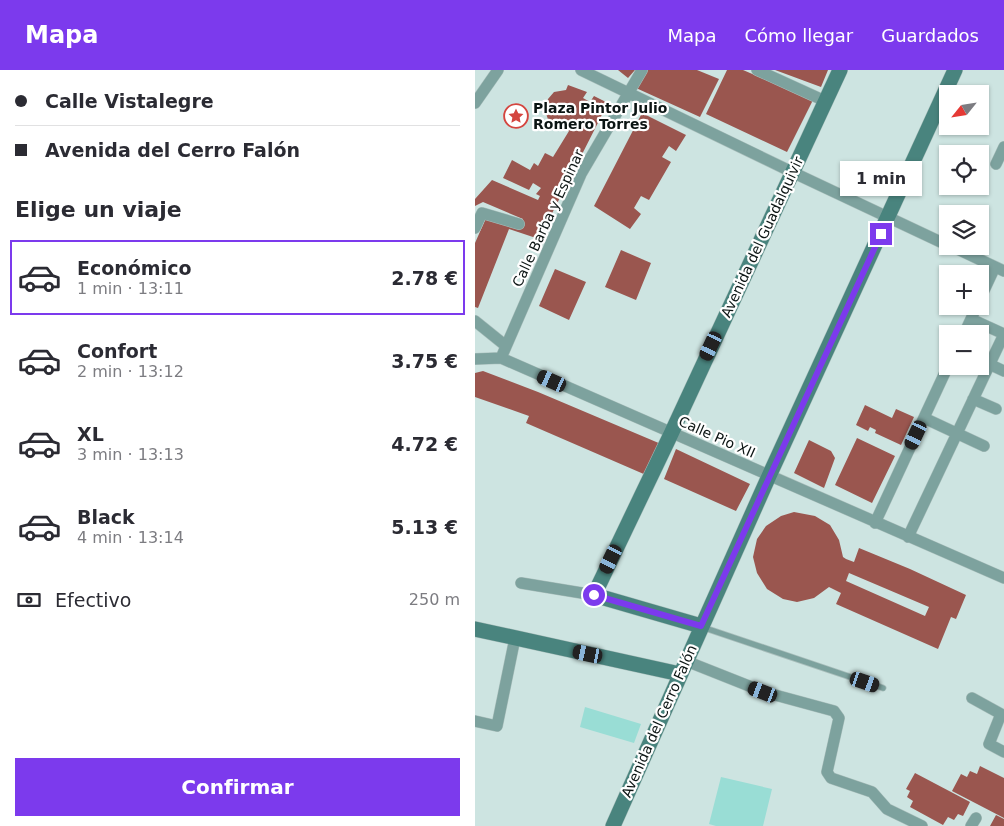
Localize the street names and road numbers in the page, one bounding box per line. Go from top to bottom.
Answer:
street label: Calle Barba y Espinar [509,146,587,289]
street label: Avenida del Guadalquivir [718,154,806,320]
street label: Calle Pio XII [676,413,758,461]
street label: Avenida del Cerro Falón [618,642,700,800]

